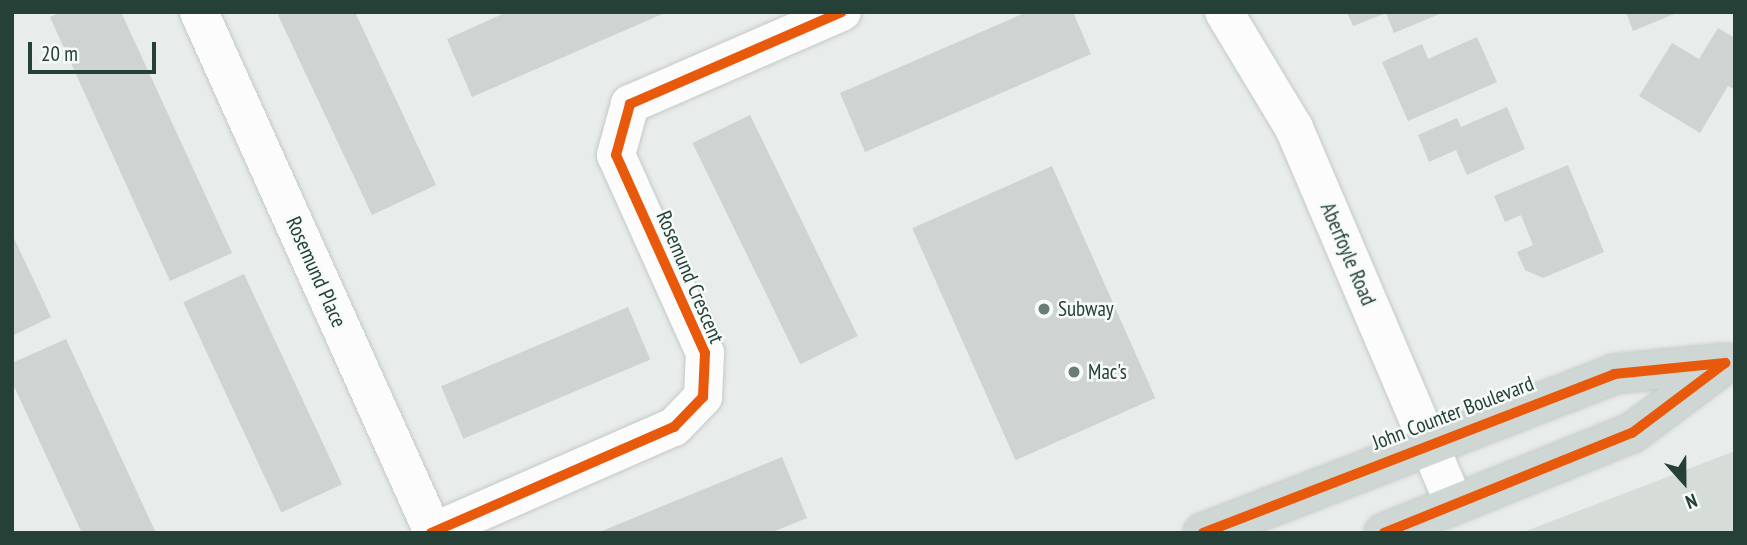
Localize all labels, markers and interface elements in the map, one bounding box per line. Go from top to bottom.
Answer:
scale bar [32,28,159,72]
text: 20 m [41,40,78,67]
street label: Aberfoyle Road [1315,199,1381,309]
street label: Rosemund Crescent [651,207,729,347]
street label: Rosemund Place [280,213,352,331]
place label: Subway [1058,296,1114,322]
marker: Subway [1036,301,1052,317]
place label: Mac's [1088,359,1127,385]
marker: Mac's [1066,364,1082,380]
street label: John Counter Boulevard [1369,371,1537,455]
north arrow [1649,447,1719,517]
text: N [1682,489,1701,515]

